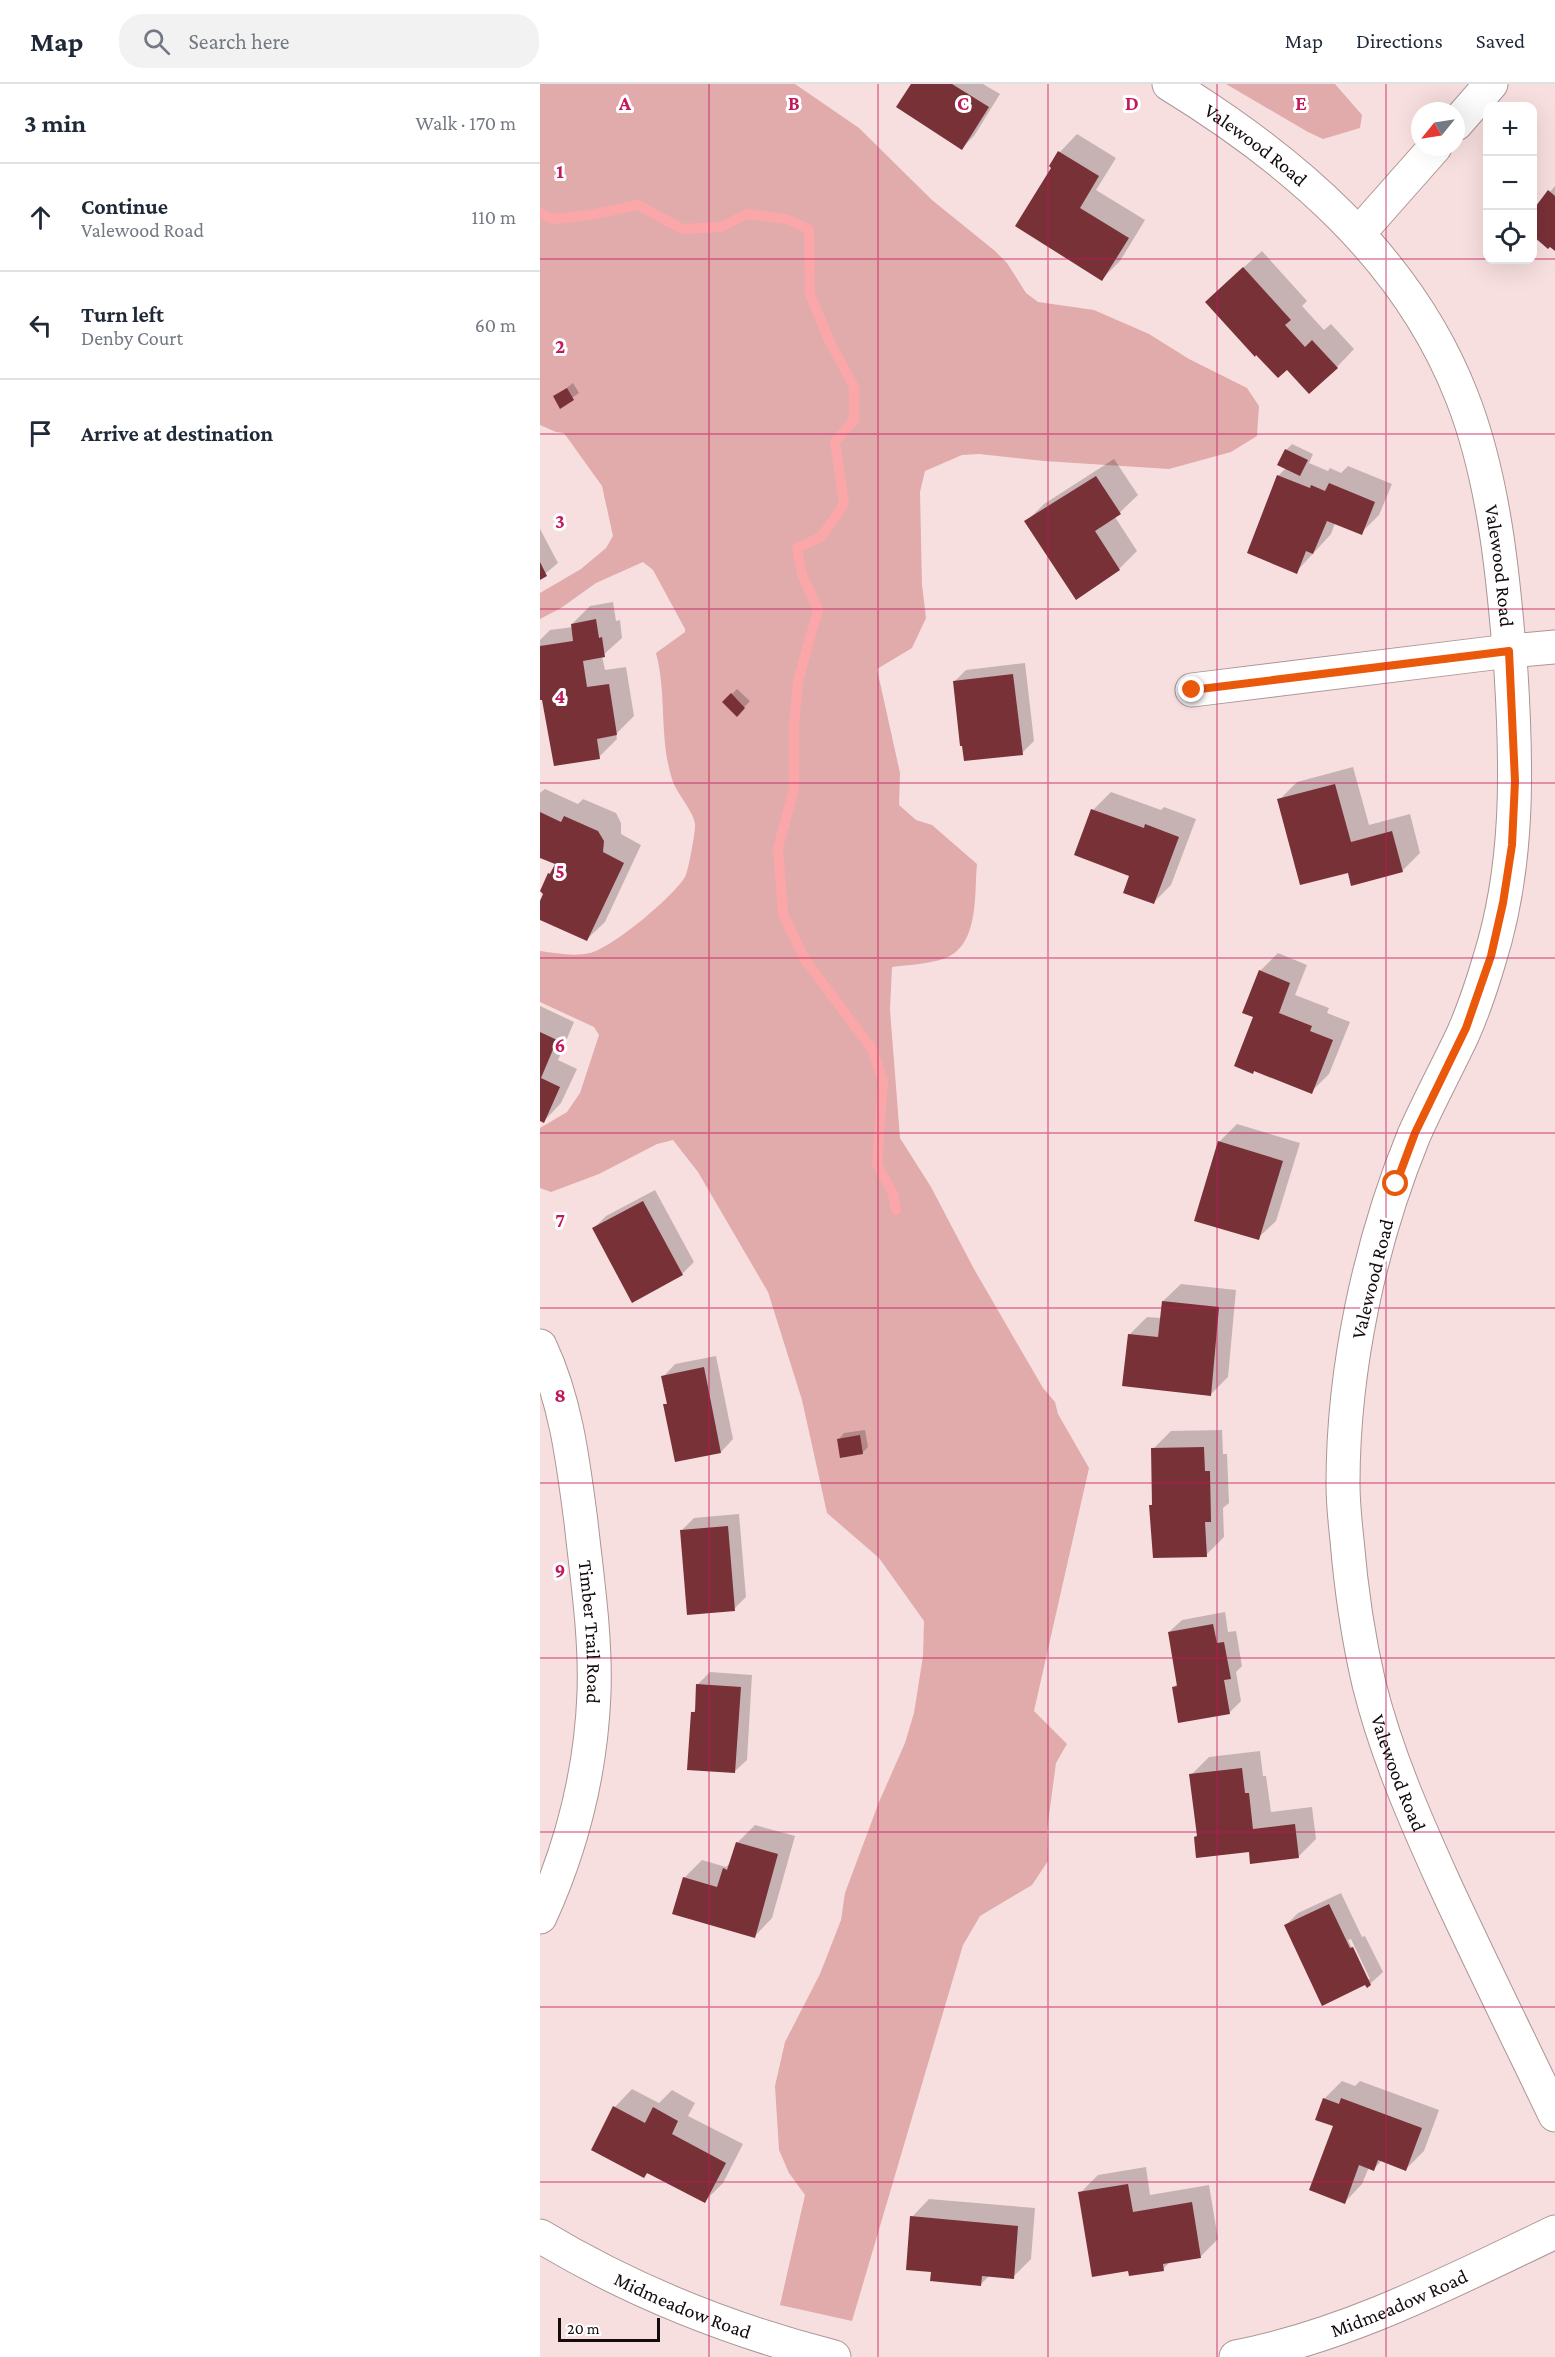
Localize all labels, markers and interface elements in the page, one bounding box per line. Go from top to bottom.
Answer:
search box [119,14,539,68]
icon: search [140,25,173,58]
text: Map [30,26,83,57]
text: Search here [188,29,289,54]
text: Map [1285,29,1323,53]
text: Directions [1356,29,1443,53]
text: Saved [1476,29,1525,53]
text: A [618,92,632,114]
text: B [788,92,800,114]
text: C [957,92,969,114]
text: D [1125,92,1139,114]
text: E [1295,92,1307,114]
street label: Valewood Road [1200,99,1312,191]
north arrow [1411,102,1465,156]
map controls [1483,102,1537,264]
button: + [1483,102,1537,156]
text: 3 min [24,109,86,138]
text: Walk · 170 m [415,112,516,134]
button: − [1483,156,1537,210]
text: 1 [556,160,564,182]
text: Continue [81,194,168,219]
icon: ahead [24,201,57,234]
text: 110 m [472,206,516,228]
button: locate [1483,210,1537,264]
text: Valewood Road [81,219,204,241]
text: Turn left [81,302,164,327]
icon: left [24,309,57,342]
text: 60 m [475,314,516,336]
text: Denby Court [81,327,183,349]
text: 2 [555,335,565,357]
icon: arrive [24,417,57,450]
text: Arrive at destination [81,421,273,446]
street label: Valewood Road [1481,503,1518,628]
text: 3 [555,510,565,532]
route end [1178,676,1204,702]
text: 4 [555,685,566,707]
text: 5 [555,860,565,882]
text: 6 [555,1034,565,1056]
route start [1382,1170,1408,1196]
text: 7 [555,1209,565,1231]
street label: Valewood Road [1346,1216,1398,1341]
text: 8 [554,1384,566,1406]
text: 9 [555,1559,565,1581]
street label: Timber Trail Road [574,1559,605,1705]
street label: Valewood Road [1367,1712,1431,1835]
street label: Midmeadow Road [1328,2264,1471,2341]
street label: Midmeadow Road [611,2267,754,2343]
scale bar [558,2315,660,2342]
text: 20 m [567,2320,600,2337]

